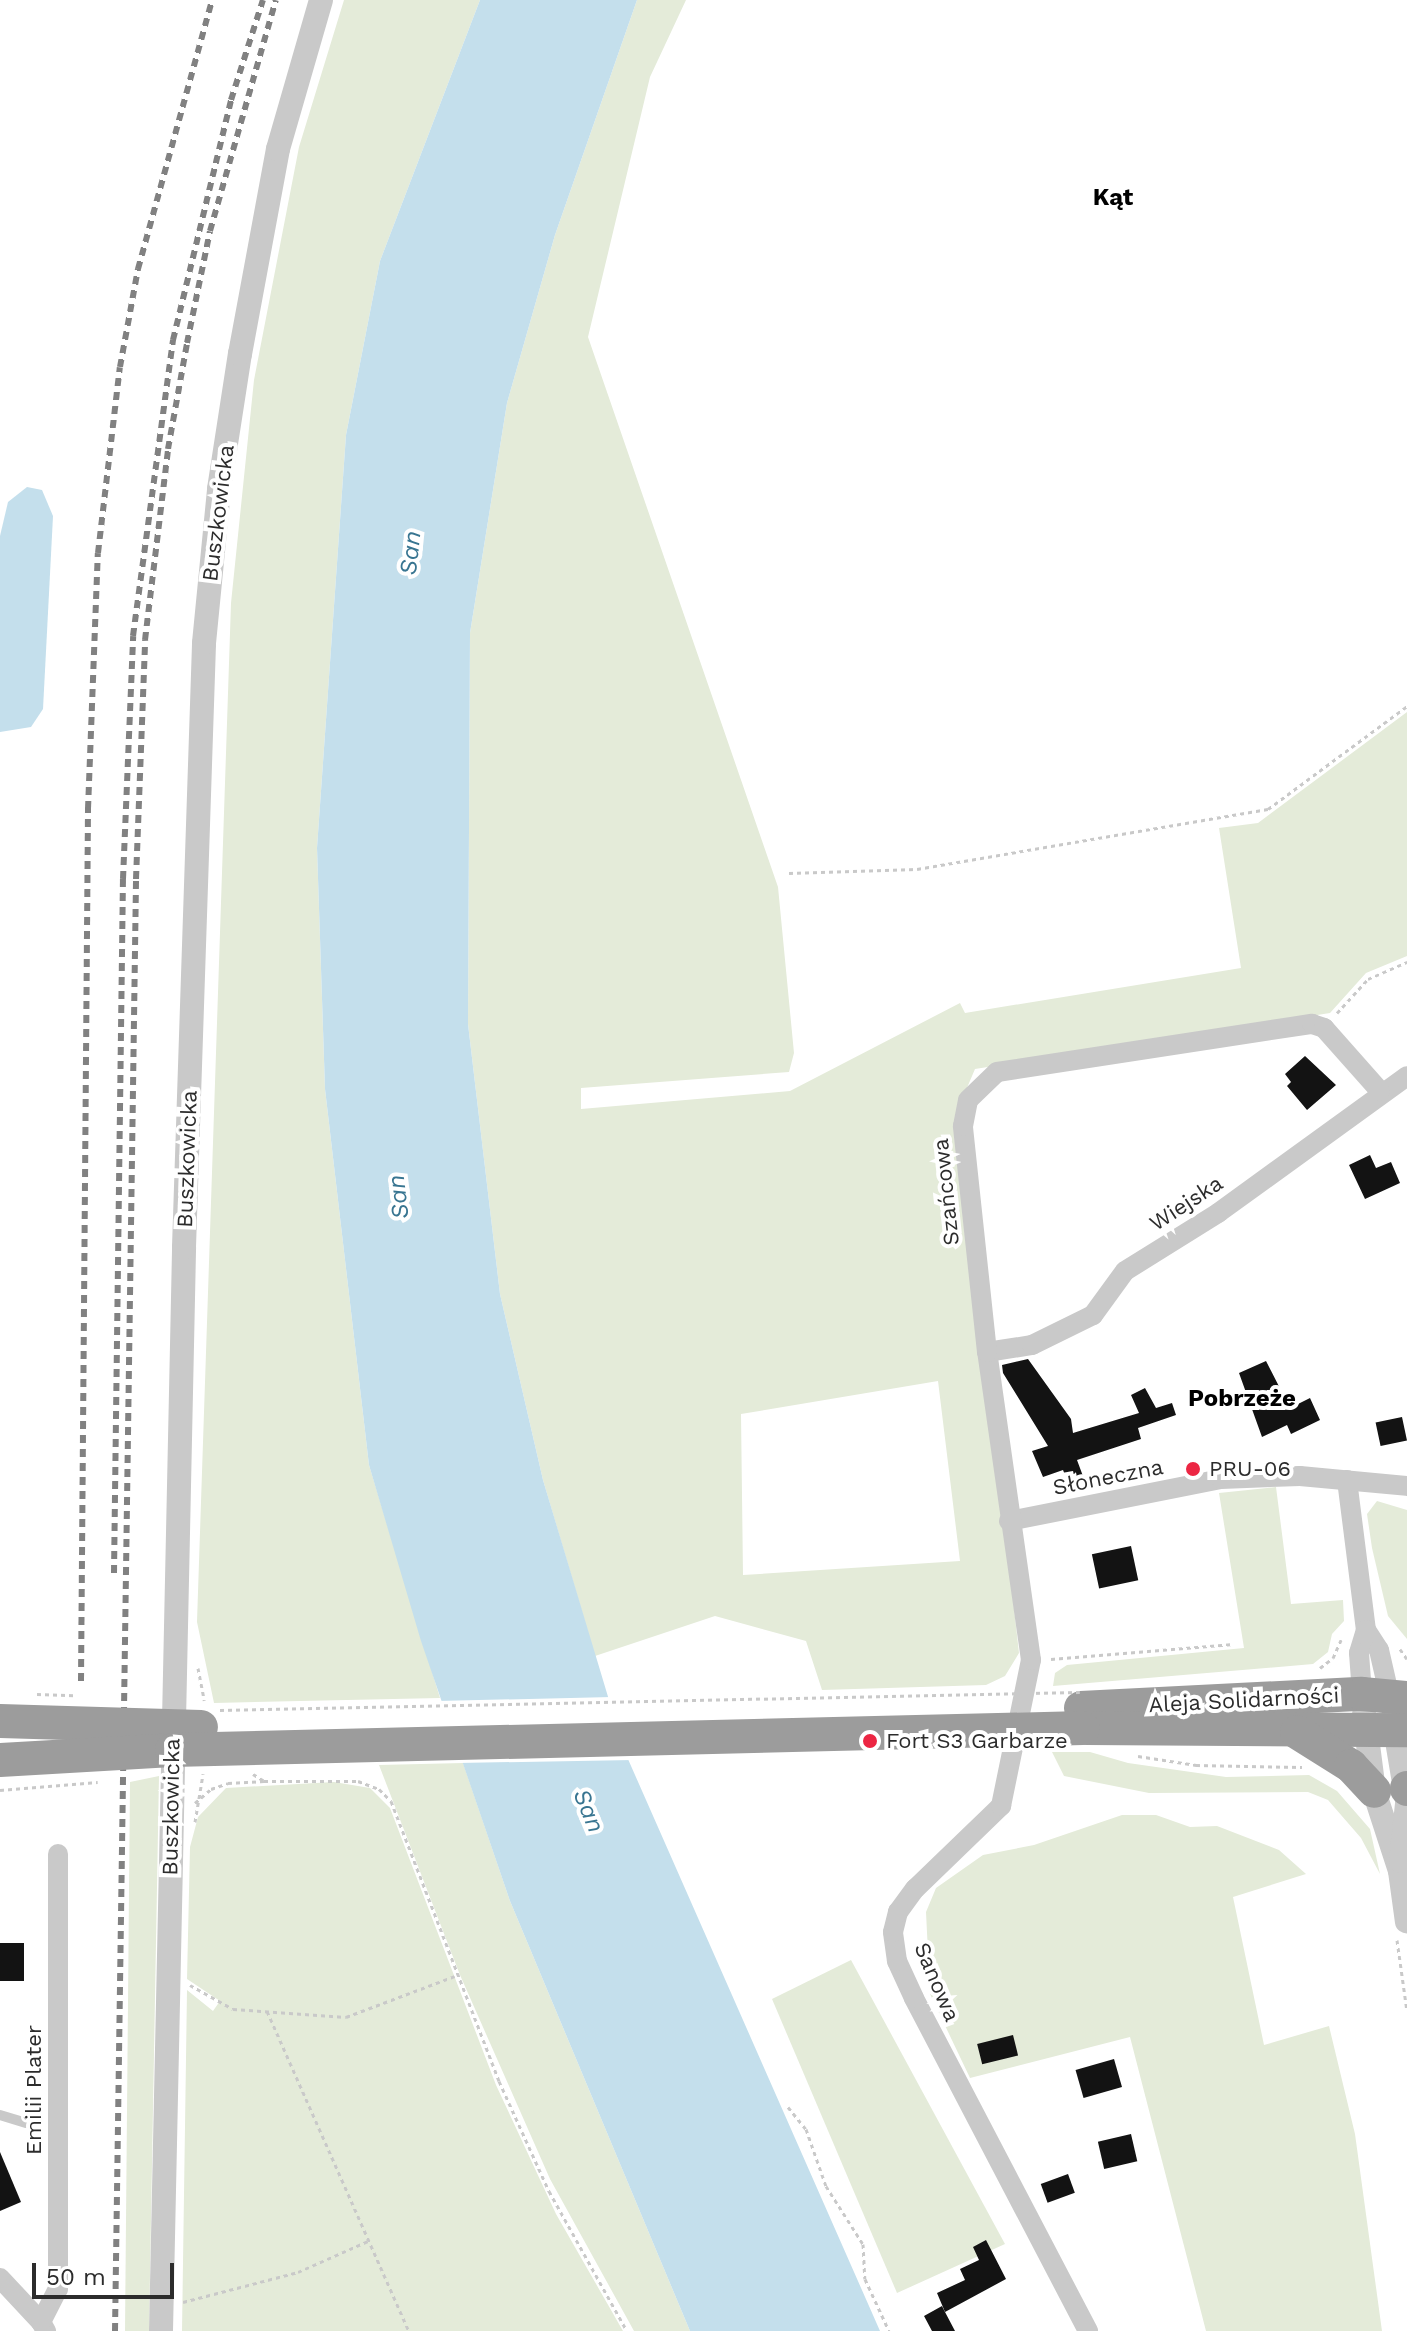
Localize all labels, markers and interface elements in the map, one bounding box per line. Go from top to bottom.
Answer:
district label: Kąt [1093,184,1133,212]
street label: Buszkowicka [197,443,239,583]
water label: San [394,529,428,577]
street label: Buszkowicka [171,1090,203,1228]
street label: Szańcowa [927,1137,965,1247]
street label: Wiejska [1144,1170,1228,1236]
water label: San [382,1173,416,1221]
district label: Pobrzeże [1188,1385,1296,1413]
street label: Słoneczna [1051,1453,1165,1501]
place label: PRU-06 [1209,1456,1291,1482]
marker: PRU-06 [1184,1460,1202,1478]
street label: Aleja Solidarności [1148,1682,1340,1718]
place label: Fort S3 Garbarze [886,1728,1068,1754]
marker: Fort S3 Garbarze [861,1732,879,1750]
street label: Buszkowicka [157,1738,185,1876]
water label: San [566,1785,610,1837]
street label: Sanowa [909,1938,965,2026]
street label: Emilii Plater [21,2025,47,2155]
scale bar [36,2247,178,2297]
text: 50 m [46,2263,106,2291]

